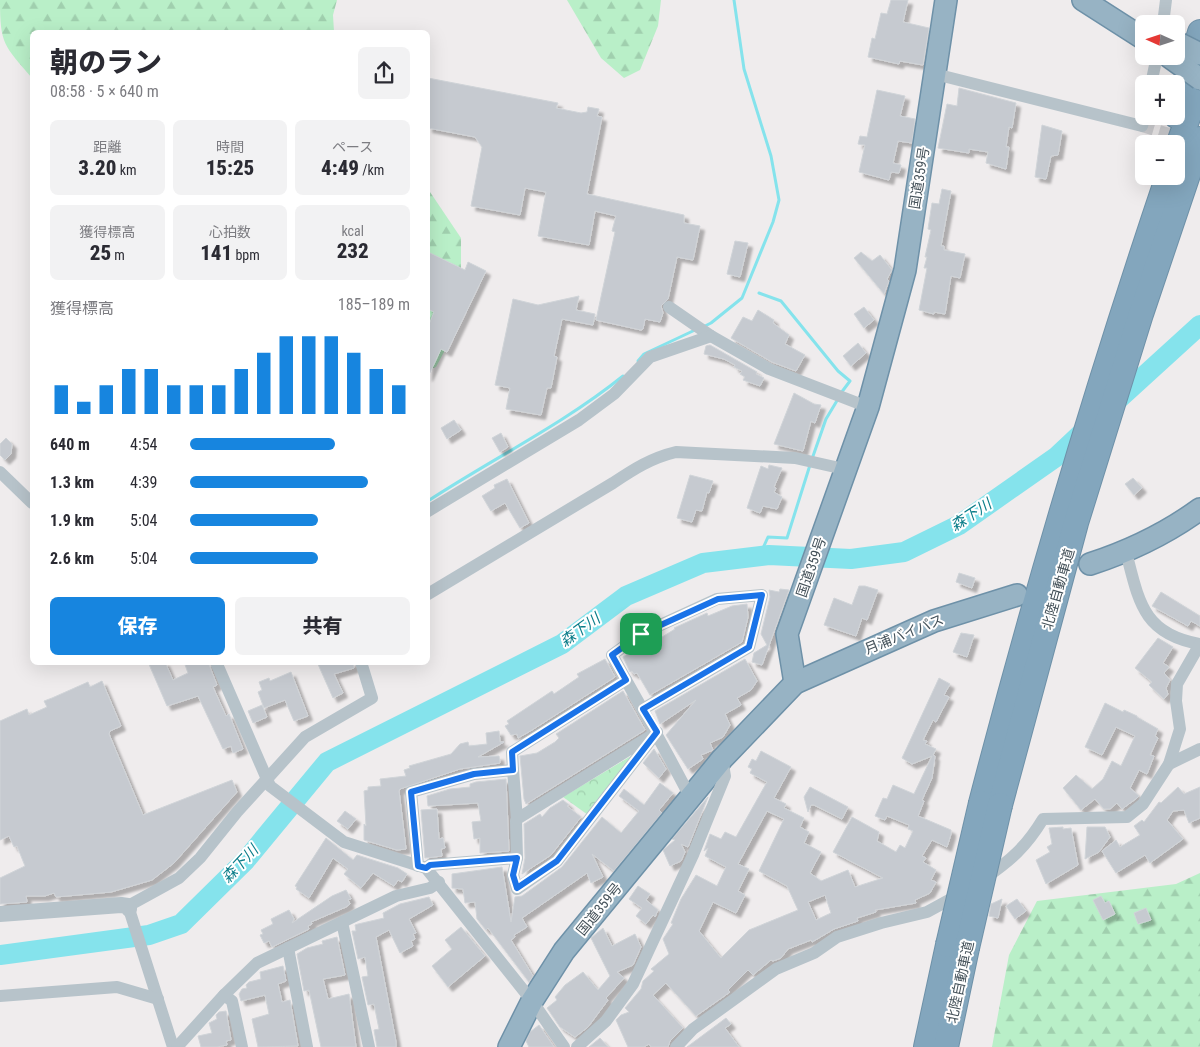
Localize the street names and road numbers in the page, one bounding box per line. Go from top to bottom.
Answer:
street label: 国道359号 [906,146,932,210]
street label: 国道359号 [793,535,829,599]
street label: 北陸自動車道 [1039,546,1077,632]
street label: 月浦バイパス [862,611,946,657]
street label: 国道359号 [573,880,625,938]
street label: 北陸自動車道 [943,939,977,1025]

